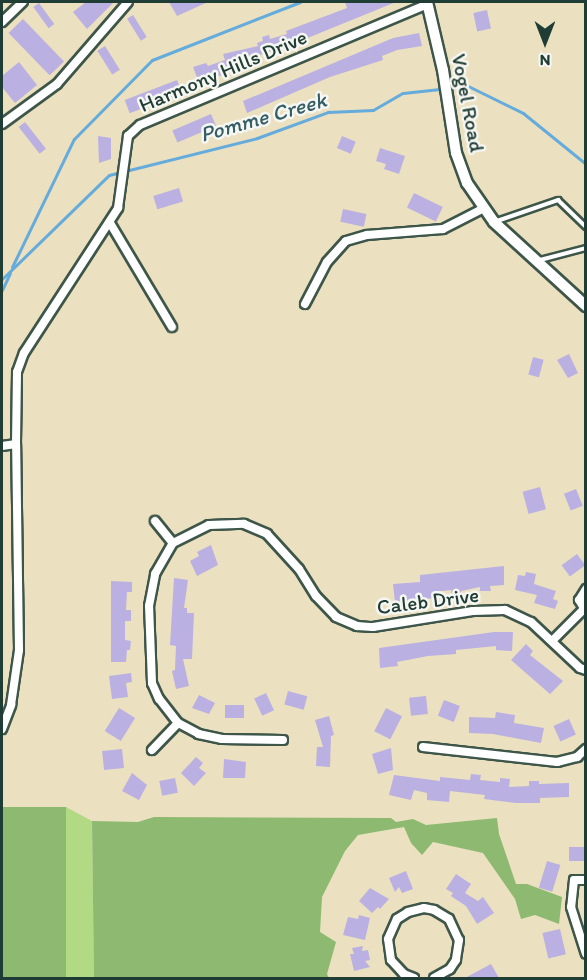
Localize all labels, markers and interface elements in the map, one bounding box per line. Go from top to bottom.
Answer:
north arrow [515,12,575,72]
street label: Harmony Hills Drive [135,24,311,118]
text: N [540,51,550,70]
street label: Vogel Road [446,52,490,154]
water label: Pomme Creek [197,86,329,148]
street label: Caleb Drive [375,582,481,620]

